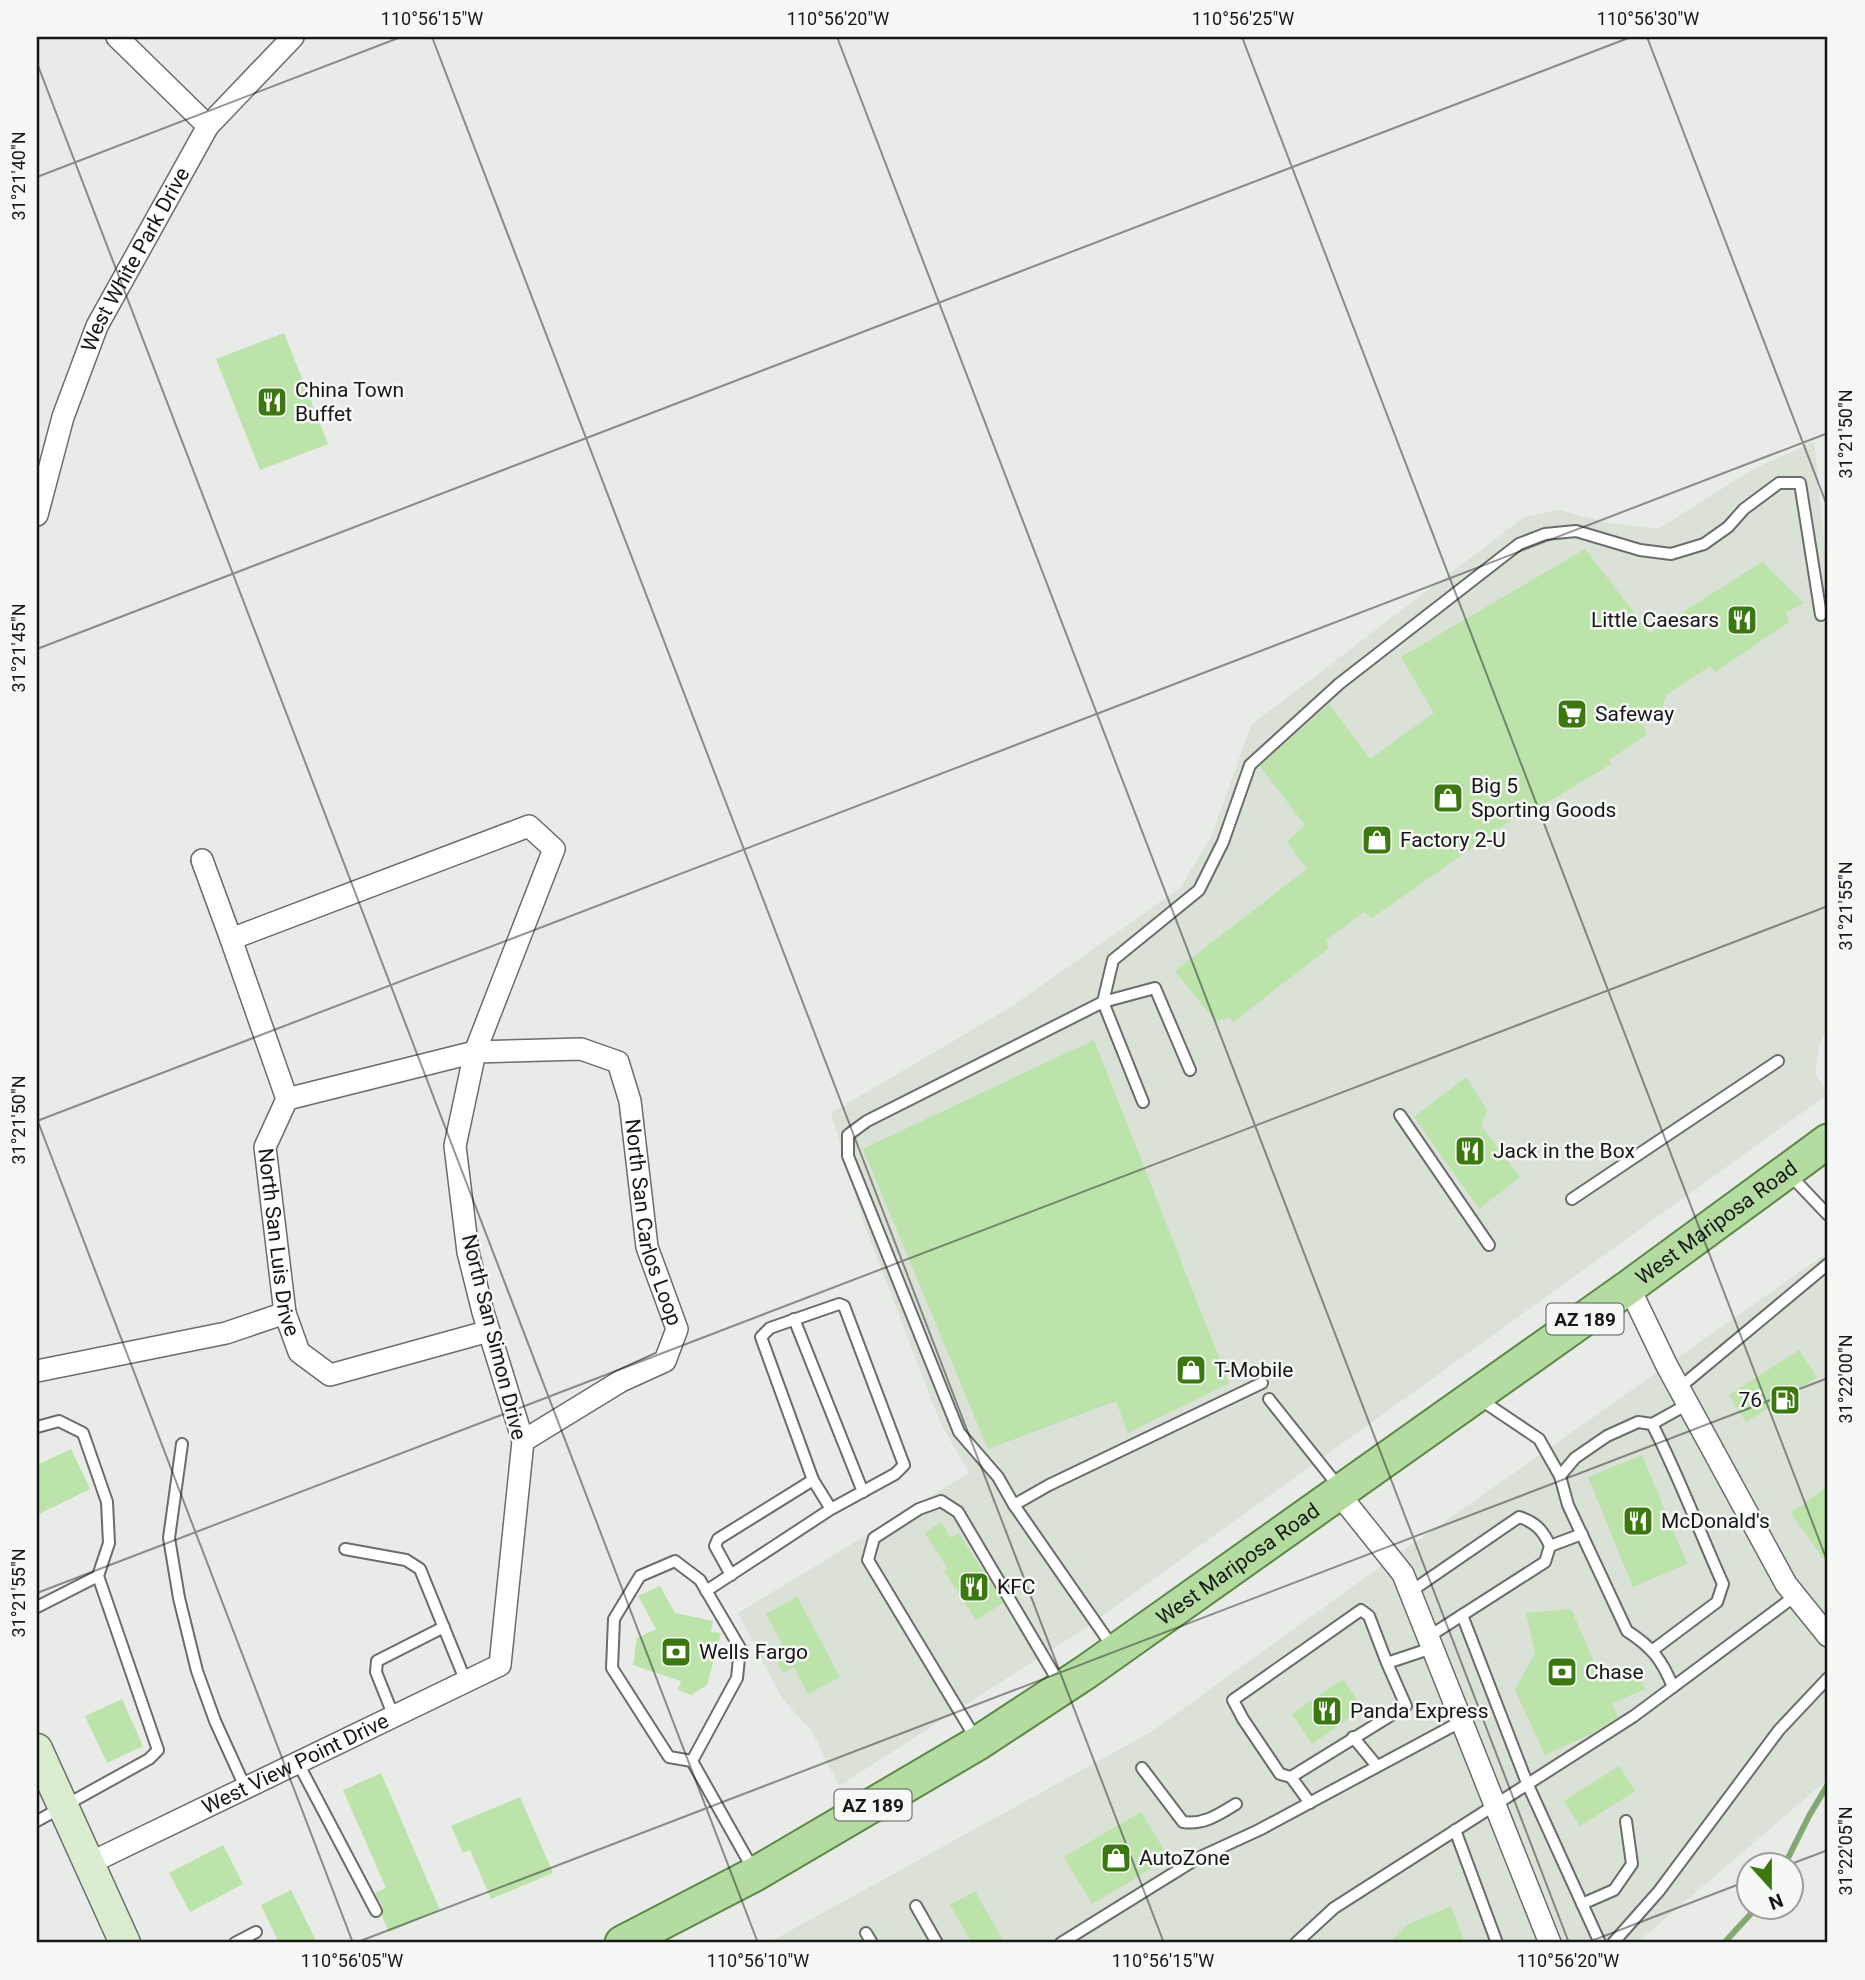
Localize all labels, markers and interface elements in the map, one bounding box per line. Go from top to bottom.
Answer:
text: 110°56'15"W [381,8,483,29]
text: 110°56'20"W [787,8,889,29]
text: 110°56'25"W [1192,8,1294,29]
text: 110°56'30"W [1597,8,1699,29]
text: 31°21'40"N [8,131,29,221]
street label: West White Park Drive [77,163,195,355]
place label: China Town Buffet [295,378,404,426]
restaurant icon: China Town Buffet [255,385,289,419]
text: 31°21'50"N [1835,389,1856,479]
text: 31°21'45"N [8,603,29,693]
restaurant icon: Little Caesars [1725,603,1759,637]
place label: Little Caesars [1591,608,1719,632]
supermarket icon: Safeway [1555,697,1589,731]
place label: Safeway [1595,702,1674,726]
place label: Big 5 Sporting Goods [1471,774,1616,822]
shop icon: Big 5 Sporting Goods [1431,781,1465,815]
shop icon: Factory 2-U [1360,823,1394,857]
place label: Factory 2-U [1400,828,1506,852]
text: 31°21'55"N [1835,861,1856,951]
text: 31°21'50"N [8,1075,29,1165]
street label: North San Carlos Loop [620,1118,687,1329]
restaurant icon: Jack in the Box [1453,1134,1487,1168]
place label: Jack in the Box [1493,1139,1635,1163]
street label: North San Luis Drive [253,1147,304,1340]
street label: West Mariposa Road [1631,1156,1802,1290]
street label: North San Simon Drive [457,1232,531,1442]
road number: AZ 189 [1546,1303,1624,1334]
text: 31°22'00"N [1835,1334,1856,1424]
shop icon: T-Mobile [1174,1353,1208,1387]
place label: T-Mobile [1214,1358,1293,1382]
fuel station icon: 76 [1768,1383,1802,1417]
place label: 76 [1738,1388,1762,1412]
street label: West Mariposa Road [1152,1498,1324,1630]
restaurant icon: McDonald's [1621,1504,1655,1538]
place label: McDonald's [1661,1509,1770,1533]
text: 31°21'55"N [8,1548,29,1638]
restaurant icon: KFC [957,1570,991,1604]
place label: KFC [997,1575,1035,1599]
bank icon: Wells Fargo [659,1635,693,1669]
place label: Wells Fargo [699,1640,808,1664]
bank icon: Chase [1545,1655,1579,1689]
place label: Chase [1585,1660,1644,1684]
restaurant icon: Panda Express [1310,1694,1344,1728]
place label: Panda Express [1350,1699,1489,1723]
street label: West View Point Drive [198,1709,392,1819]
road number: AZ 189 [834,1789,912,1820]
text: 31°22'05"N [1835,1806,1856,1896]
shop icon: AutoZone [1099,1841,1133,1875]
place label: AutoZone [1139,1846,1230,1870]
north arrow [1736,1850,1806,1920]
text: N [1766,1888,1786,1915]
text: 110°56'05"W [301,1950,403,1971]
text: 110°56'10"W [707,1950,809,1971]
text: 110°56'15"W [1112,1950,1214,1971]
text: 110°56'20"W [1517,1950,1619,1971]

